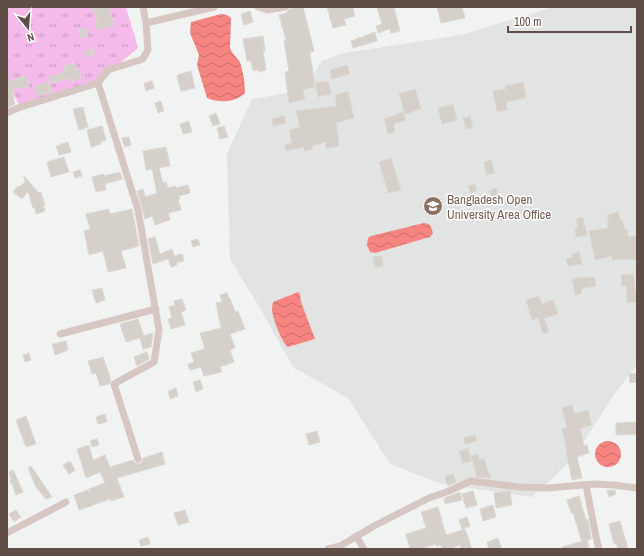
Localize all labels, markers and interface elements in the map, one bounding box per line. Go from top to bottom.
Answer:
north arrow [8,8,48,48]
scale bar [508,8,631,34]
text: 100 m [514,14,541,30]
text: N [26,30,36,45]
place label: Bangladesh Open University Area Office [447,191,551,223]
school or university icon: Bangladesh Open University Area Office [422,195,444,217]

